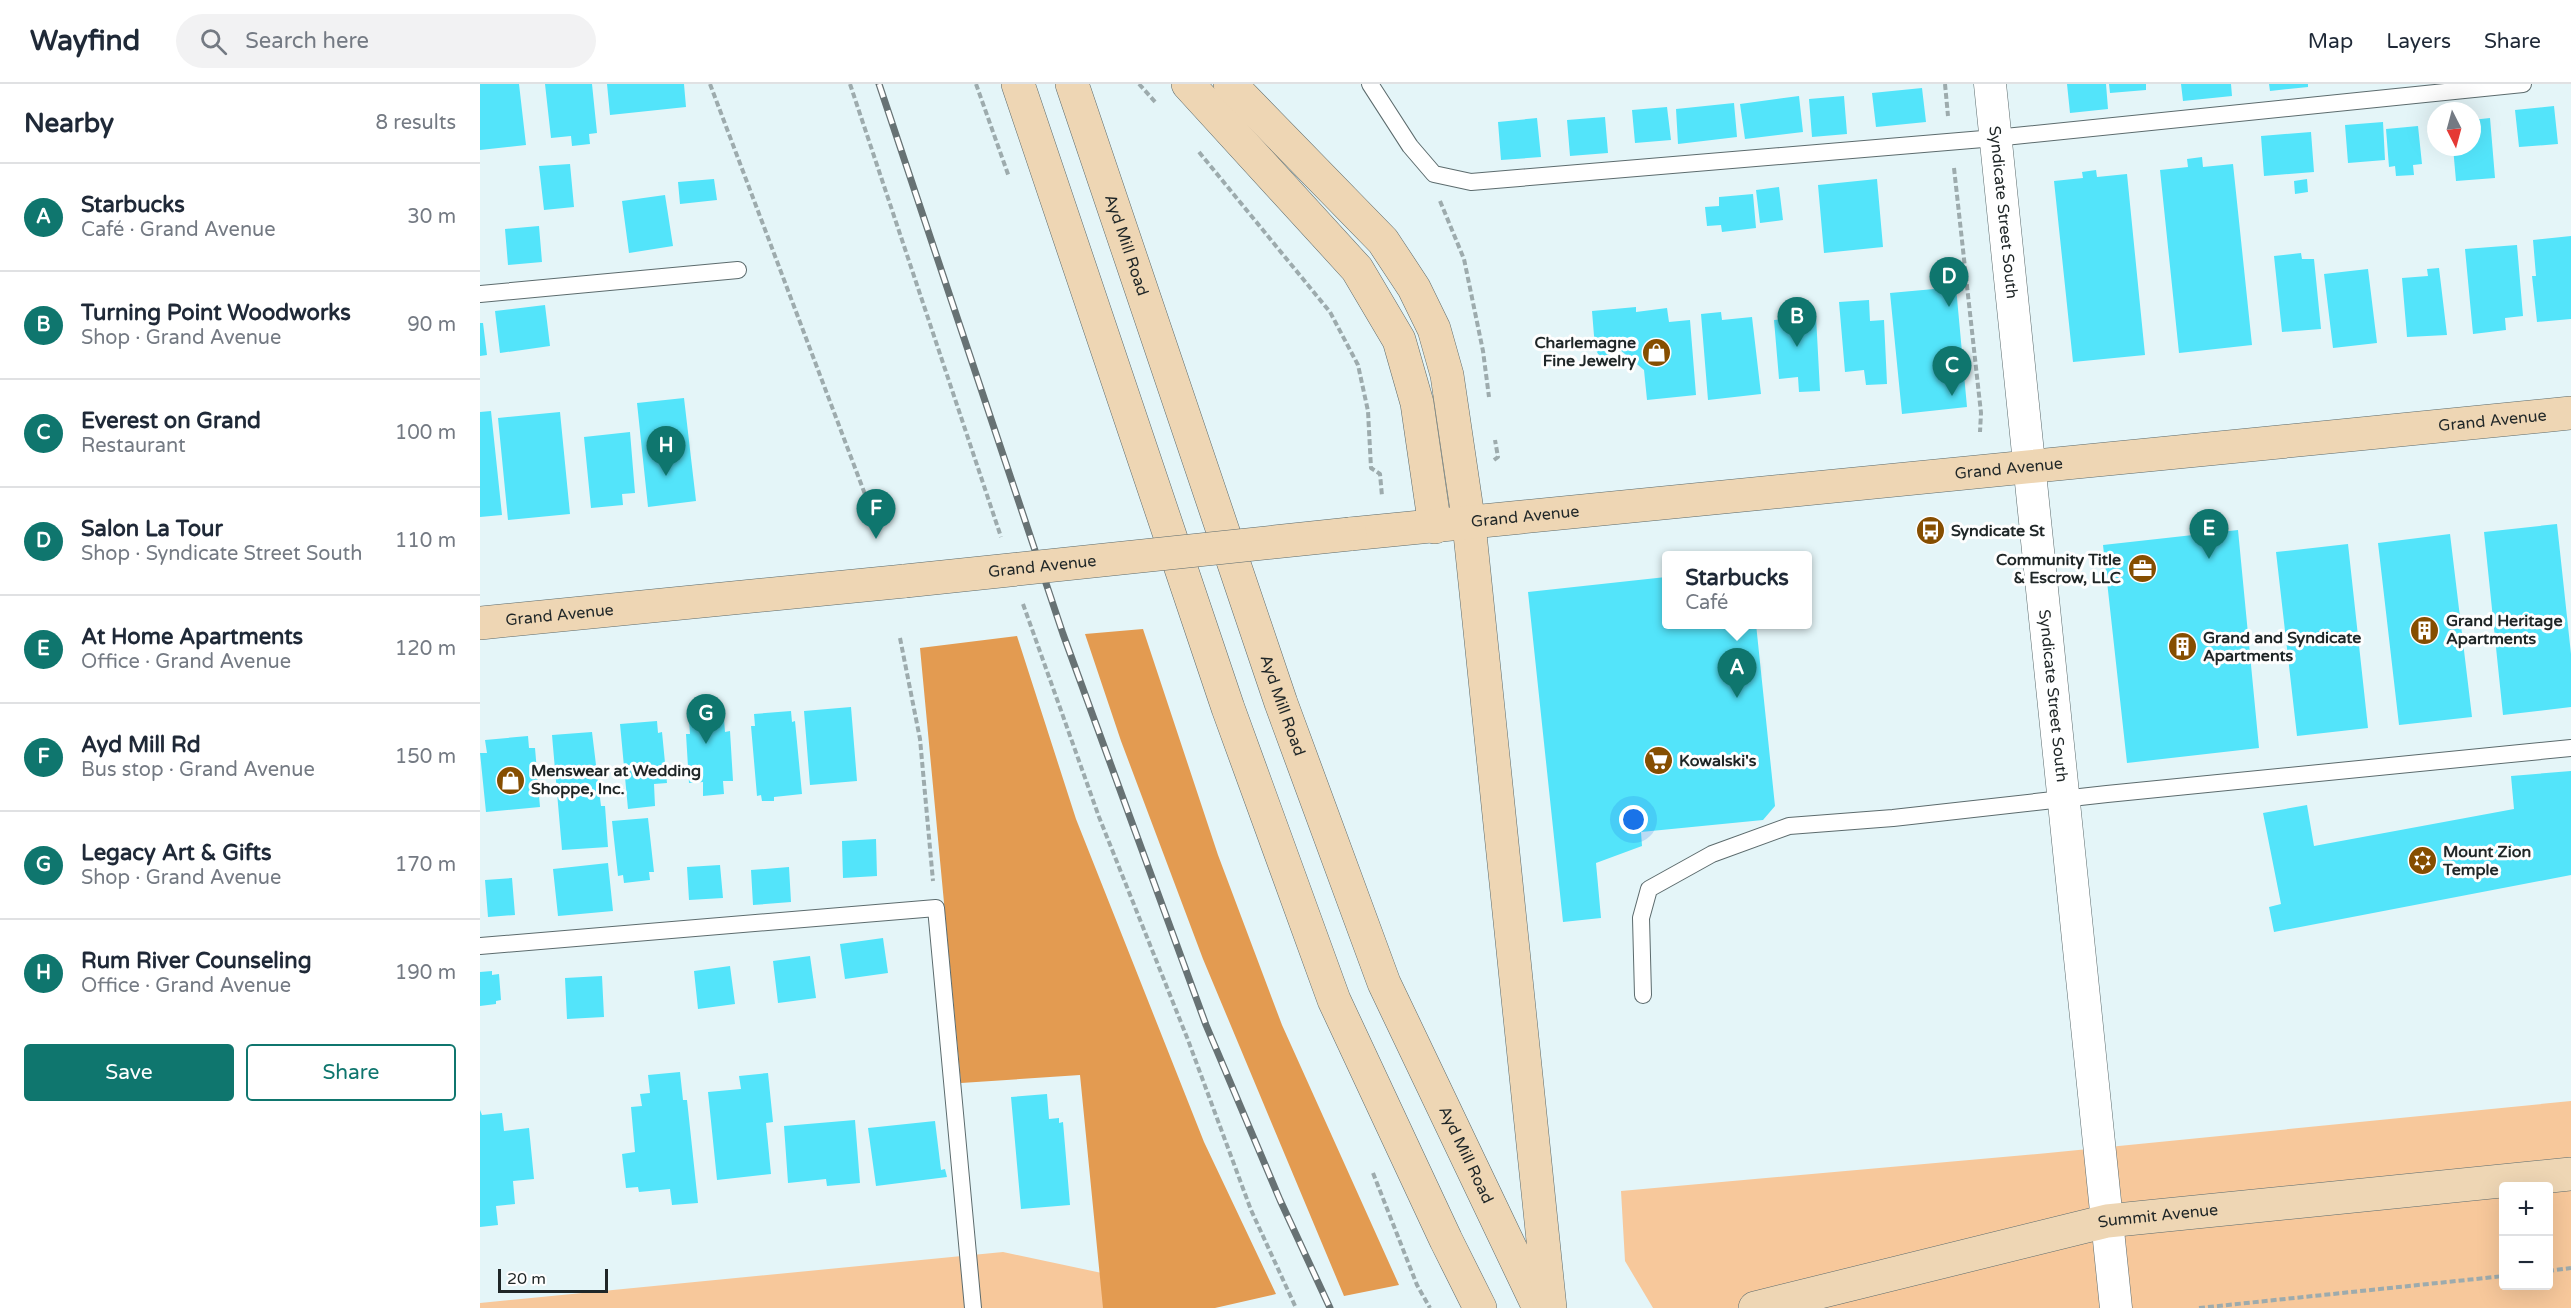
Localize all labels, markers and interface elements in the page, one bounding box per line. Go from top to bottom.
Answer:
search box [176,14,596,68]
text: Wayfind [30,24,140,58]
icon: search [197,25,230,58]
text: Search here [245,28,369,54]
text: Map [2308,29,2353,54]
text: Layers [2386,29,2451,54]
text: Share [2484,29,2541,54]
north arrow [2427,102,2481,156]
text: Nearby [24,108,114,139]
text: 8 results [376,111,456,135]
street label: Syndicate Street South [1984,125,2022,300]
text: Starbucks [81,192,185,218]
street label: Ayd Mill Road [1100,192,1153,298]
text: A [36,205,51,229]
text: 30 m [407,205,456,229]
text: Café · Grand Avenue [81,218,275,242]
pin: D [1930,258,1968,307]
pin: B [1778,298,1816,347]
text: Turning Point Woodworks [81,300,351,326]
text: B [37,313,50,337]
text: 90 m [407,313,456,337]
text: Shop · Grand Avenue [81,326,281,350]
place label: Charlemagne Fine Jewelry [1534,333,1636,371]
shop icon: Charlemagne Fine Jewelry [1641,336,1673,368]
pin: C [1932,346,1972,396]
street label: Grand Avenue [2437,405,2547,436]
text: Everest on Grand [81,408,261,434]
text: C [37,421,50,445]
text: 100 m [395,421,456,445]
pin: H [646,426,686,476]
text: Restaurant [81,434,186,458]
street label: Grand Avenue [1954,453,2064,484]
pin: F [856,490,896,539]
street label: Grand Avenue [1470,501,1580,532]
pin: E [2190,510,2228,559]
bus stop icon: Syndicate St [1914,515,1946,547]
text: Salon La Tour [81,516,223,542]
place label: Syndicate St [1951,521,2046,541]
text: D [36,529,51,553]
text: 110 m [395,529,456,553]
text: Shop · Syndicate Street South [81,542,362,566]
place label: Community Title & Escrow, LLC [1996,550,2121,588]
street label: Grand Avenue [987,551,1097,582]
popup [1662,551,1812,629]
office icon: Community Title & Escrow, LLC [2126,553,2158,585]
text: Starbucks [1685,565,1789,591]
text: Café [1685,591,1728,615]
street label: Grand Avenue [505,600,615,630]
street label: Syndicate Street South [2034,608,2072,783]
place label: Grand Heritage Apartments [2446,611,2563,649]
building icon: Grand Heritage Apartments [2409,614,2441,646]
text: At Home Apartments [81,624,303,650]
place label: Grand and Syndicate Apartments [2203,628,2361,666]
building icon: Grand and Syndicate Apartments [2166,631,2198,663]
text: E [37,637,50,661]
text: 120 m [395,637,456,661]
pin: A [1718,648,1756,698]
text: Office · Grand Avenue [81,650,291,674]
street label: Ayd Mill Road [1255,652,1310,759]
pin: G [686,694,726,744]
text: Ayd Mill Rd [81,732,201,758]
text: F [37,745,50,769]
text: 150 m [395,745,456,769]
supermarket icon: Kowalski's [1642,745,1674,777]
place label: Kowalski's [1679,751,1757,771]
text: Bus stop · Grand Avenue [81,758,315,782]
place label: Menswear at Wedding Shoppe, Inc. [531,761,701,799]
shop icon: Menswear at Wedding Shoppe, Inc. [494,764,526,796]
your location [1619,805,1648,834]
text: Legacy Art & Gifts [81,840,272,866]
place label: Mount Zion Temple [2442,842,2531,880]
synagogue icon: Mount Zion Temple [2406,845,2438,877]
text: G [36,853,51,877]
text: 170 m [395,853,456,877]
text: Shop · Grand Avenue [81,866,281,890]
text: Rum River Counseling [81,948,312,974]
text: H [36,961,51,985]
text: 190 m [395,961,456,985]
text: Office · Grand Avenue [81,974,291,998]
button: Save [24,1044,234,1101]
button: Share [246,1044,456,1101]
street label: Ayd Mill Road [1434,1103,1498,1207]
map controls [2499,1182,2553,1290]
button: + [2499,1182,2553,1236]
street label: Summit Avenue [2096,1200,2219,1233]
button: − [2499,1236,2553,1290]
scale bar [498,1266,608,1294]
text: 20 m [507,1269,546,1289]

